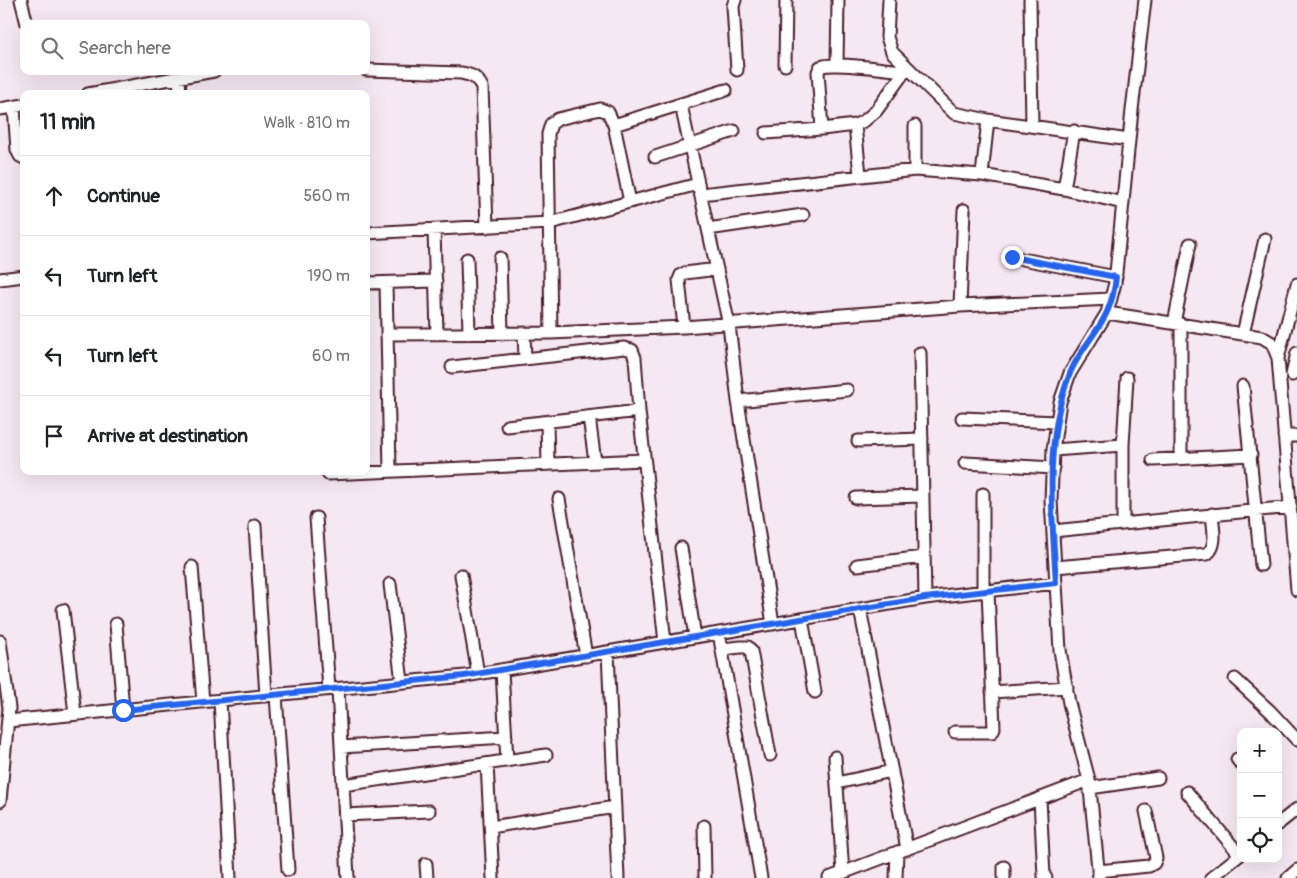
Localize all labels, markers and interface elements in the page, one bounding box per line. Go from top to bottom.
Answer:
search box [20,20,370,75]
icon: search [38,34,66,62]
text: Search here [78,36,171,60]
text: 11 min [40,109,95,136]
text: Walk · 810 m [263,113,350,133]
icon: ahead [40,182,68,210]
text: Continue [87,184,160,208]
text: 560 m [303,186,350,206]
route end [1001,246,1024,269]
icon: left [40,262,68,290]
text: Turn left [87,264,157,288]
text: 190 m [307,266,350,286]
icon: left [40,342,68,370]
text: Turn left [87,344,157,368]
text: 60 m [312,346,350,366]
icon: arrive [40,422,68,450]
text: Arrive at destination [87,424,248,448]
route start [112,699,135,722]
map controls [1237,728,1282,863]
button: + [1237,728,1282,773]
button: − [1237,773,1282,818]
button: locate [1237,818,1282,863]

